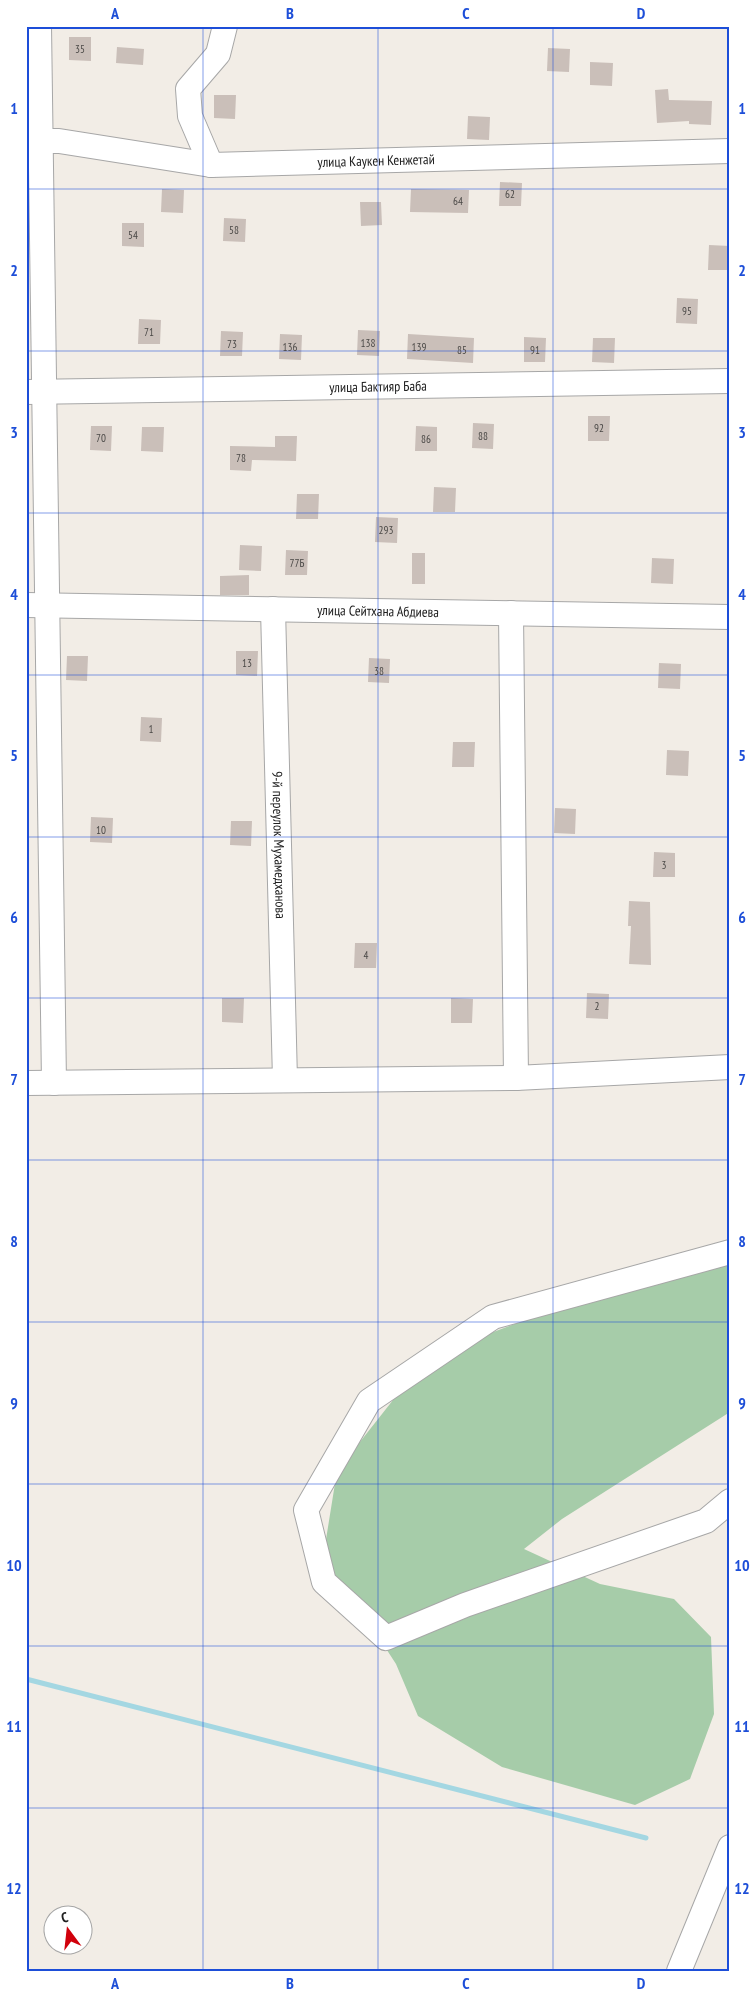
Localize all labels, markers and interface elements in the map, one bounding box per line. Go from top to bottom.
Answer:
text: A [110,3,120,23]
text: B [286,3,294,23]
text: C [462,3,470,23]
text: D [637,3,646,23]
house number: 35 [75,42,85,56]
text: 1 [10,98,18,118]
text: 1 [738,98,746,118]
street label: улица Каукен Кенжетай [317,150,435,171]
house number: 62 [505,187,515,201]
house number: 64 [453,194,463,208]
house number: 58 [229,223,239,237]
house number: 54 [128,228,138,242]
text: 2 [10,260,18,280]
text: 2 [738,260,746,280]
house number: 95 [682,304,692,318]
house number: 71 [144,325,154,339]
house number: 138 [361,336,375,350]
house number: 73 [227,337,237,351]
house number: 136 [283,340,297,354]
house number: 139 [412,340,426,354]
house number: 85 [457,343,467,357]
house number: 91 [530,343,540,357]
street label: улица Бактияр Баба [329,377,427,396]
house number: 92 [594,421,604,435]
text: 3 [10,422,18,442]
text: 3 [738,422,746,442]
house number: 88 [478,429,488,443]
house number: 70 [96,431,106,445]
house number: 86 [421,432,431,446]
house number: 78 [236,451,246,465]
house number: 293 [379,523,393,537]
house number: 77Б [290,556,305,570]
text: 4 [10,584,18,604]
text: 4 [738,584,746,604]
street label: улица Сейтхана Абдиева [317,601,439,621]
house number: 13 [242,656,252,670]
house number: 38 [374,664,384,678]
house number: 1 [149,722,154,736]
text: 5 [10,745,18,765]
text: 5 [738,745,746,765]
street label: 9-й переулок Мухамедханова [268,771,290,919]
house number: 10 [96,823,106,837]
house number: 3 [662,858,667,872]
text: 6 [10,907,18,927]
text: 6 [738,907,746,927]
house number: 4 [364,948,369,962]
house number: 2 [595,999,600,1013]
text: 7 [10,1069,18,1089]
text: 7 [738,1069,746,1089]
text: 8 [10,1231,18,1251]
text: 8 [738,1231,746,1251]
text: 9 [10,1393,18,1413]
text: 9 [738,1393,746,1413]
text: 10 [6,1555,22,1575]
text: 10 [734,1555,750,1575]
text: 11 [6,1716,22,1736]
text: 11 [734,1716,750,1736]
text: 12 [6,1878,22,1898]
text: 12 [734,1878,750,1898]
north arrow [42,1904,92,1954]
text: С [59,1908,71,1927]
text: A [110,1973,120,1993]
text: B [286,1973,294,1993]
text: C [462,1973,470,1993]
text: D [637,1973,646,1993]

